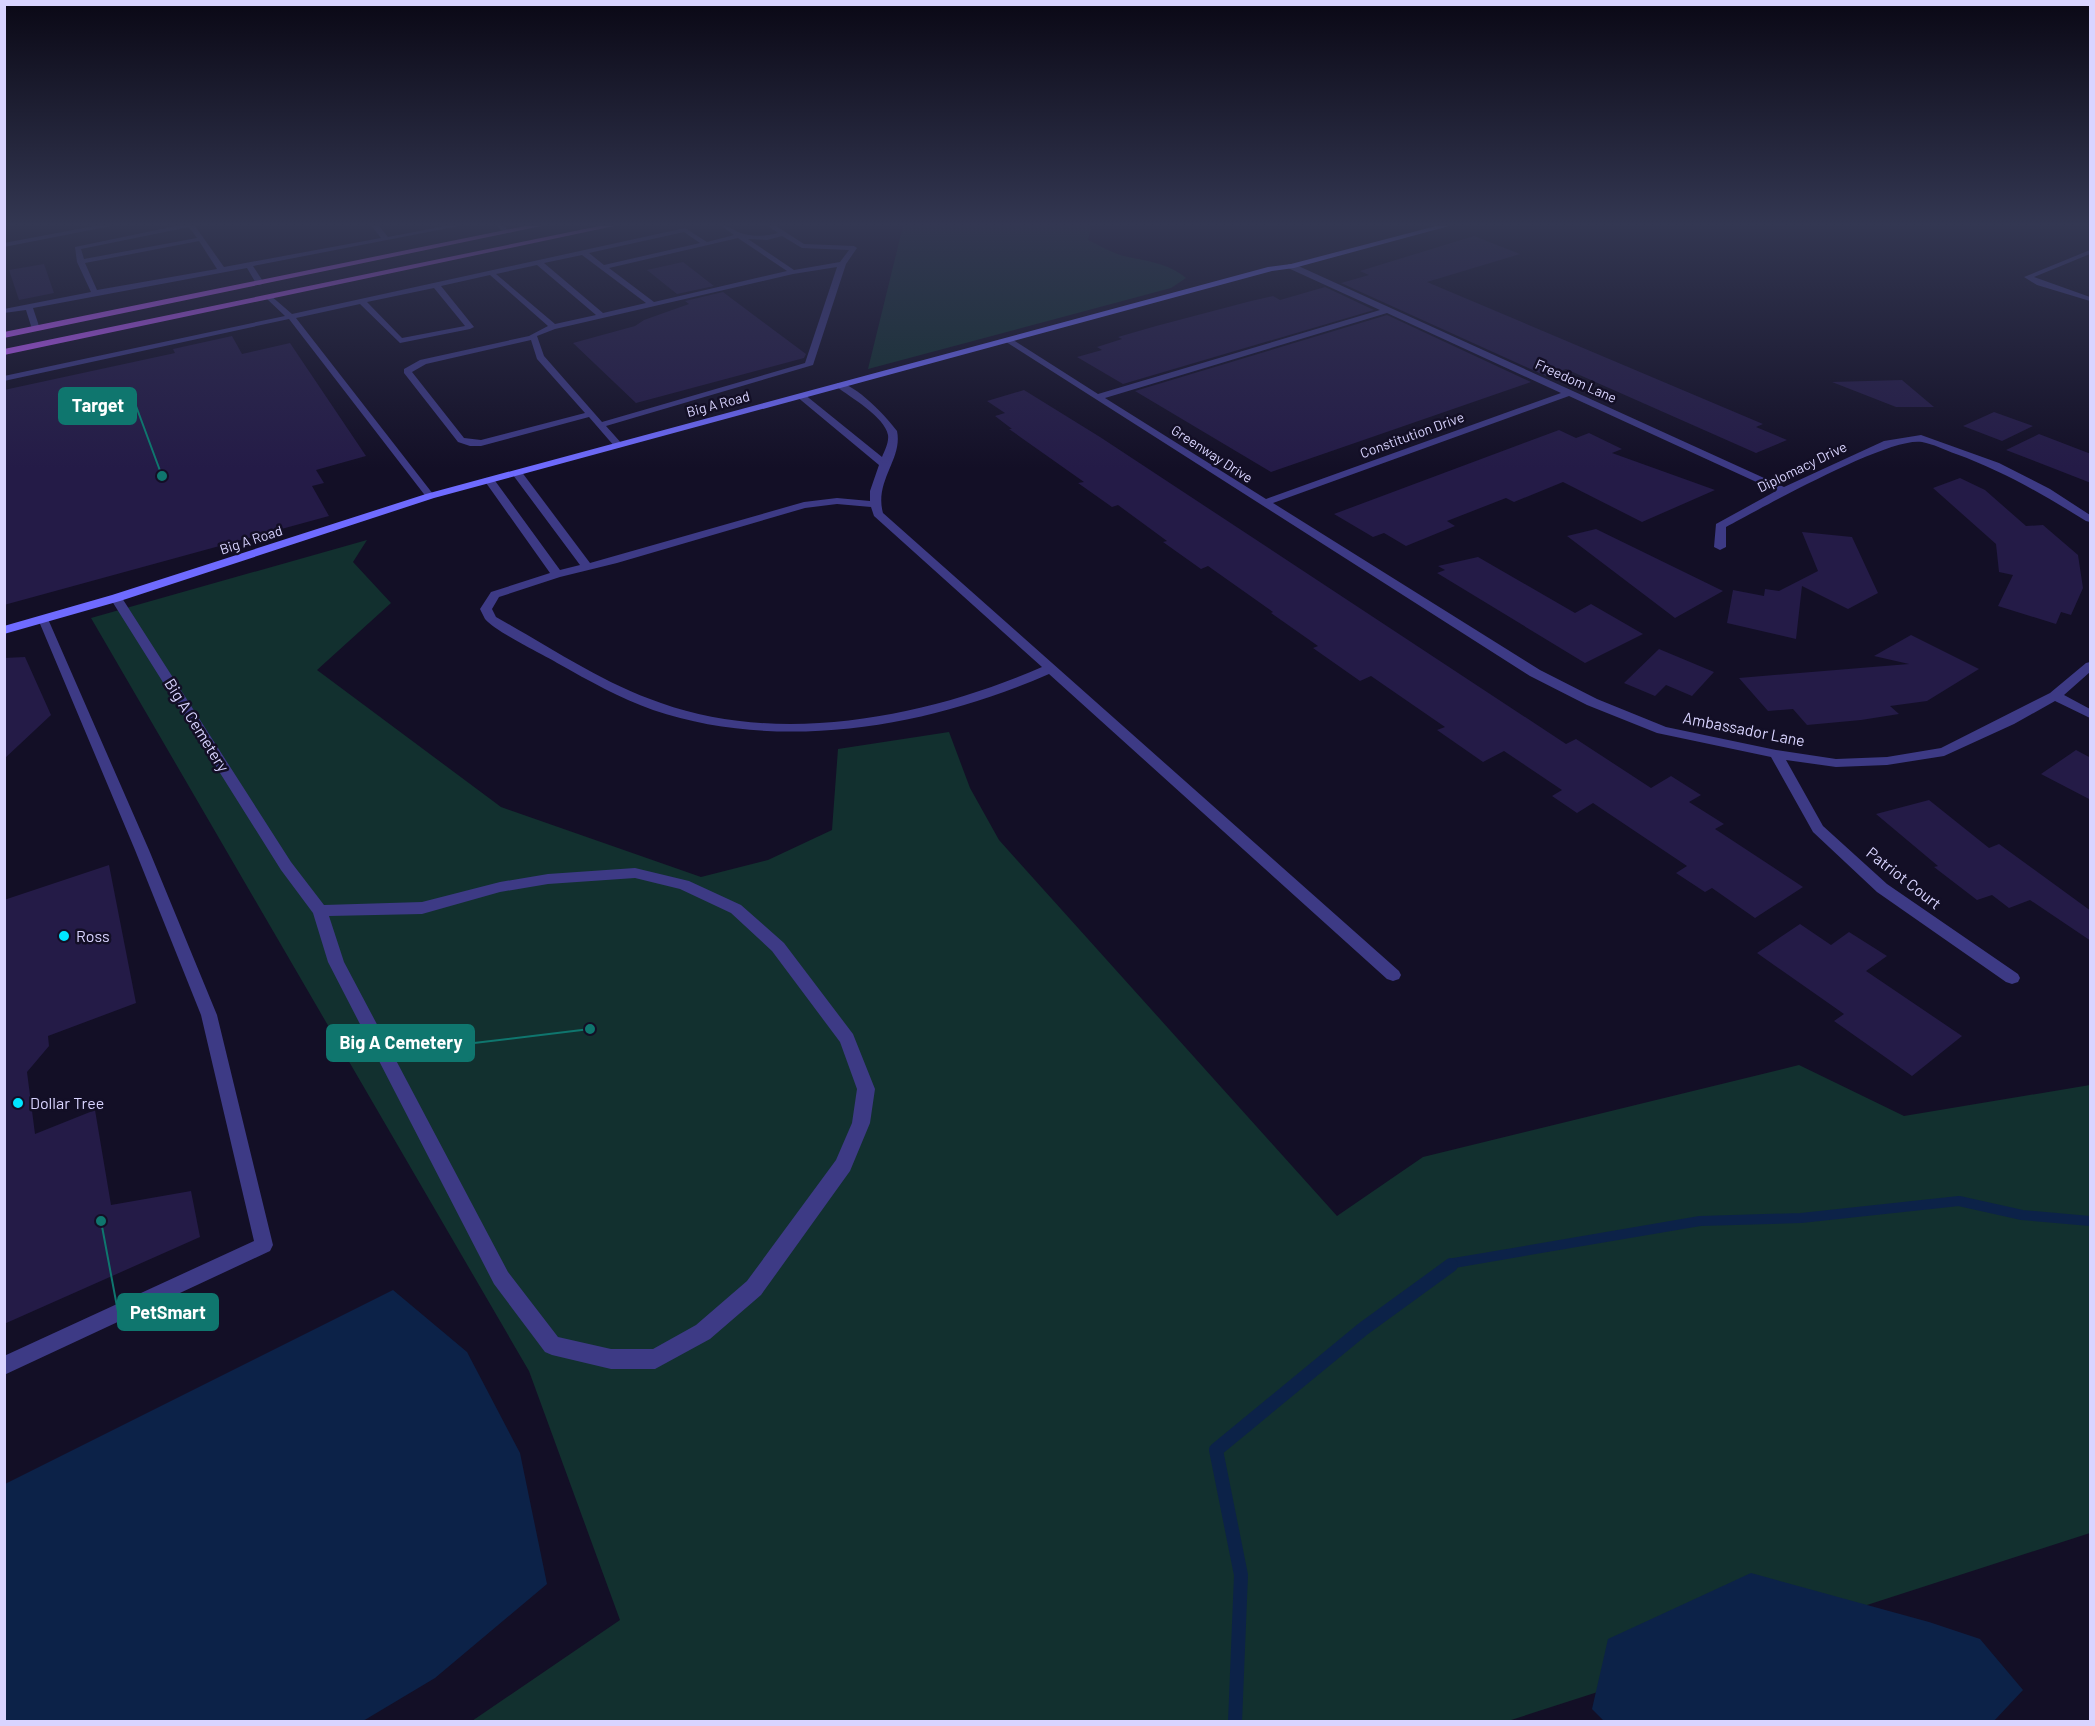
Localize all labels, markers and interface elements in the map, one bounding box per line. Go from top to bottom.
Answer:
street label: Freedom Lane [1533,355,1620,406]
street label: Big A Road [684,387,751,420]
callout: Target [59,388,136,424]
text: Target [72,394,124,416]
street label: Constitution Drive [1357,408,1466,461]
street label: Greenway Drive [1168,421,1256,486]
street label: Diplomacy Drive [1754,438,1849,495]
street label: Big A Road [217,521,284,558]
street label: Big A Cemetery [161,675,234,775]
street label: Ambassador Lane [1681,707,1807,750]
street label: Patriot Court [1863,842,1946,913]
place label: Ross [76,926,110,945]
marker: Ross [57,929,71,943]
callout: Big A Cemetery [327,1025,474,1061]
text: Big A Cemetery [339,1031,463,1053]
place label: Dollar Tree [30,1093,104,1112]
marker: Dollar Tree [11,1096,25,1110]
callout: PetSmart [118,1294,218,1330]
text: PetSmart [130,1301,206,1323]

